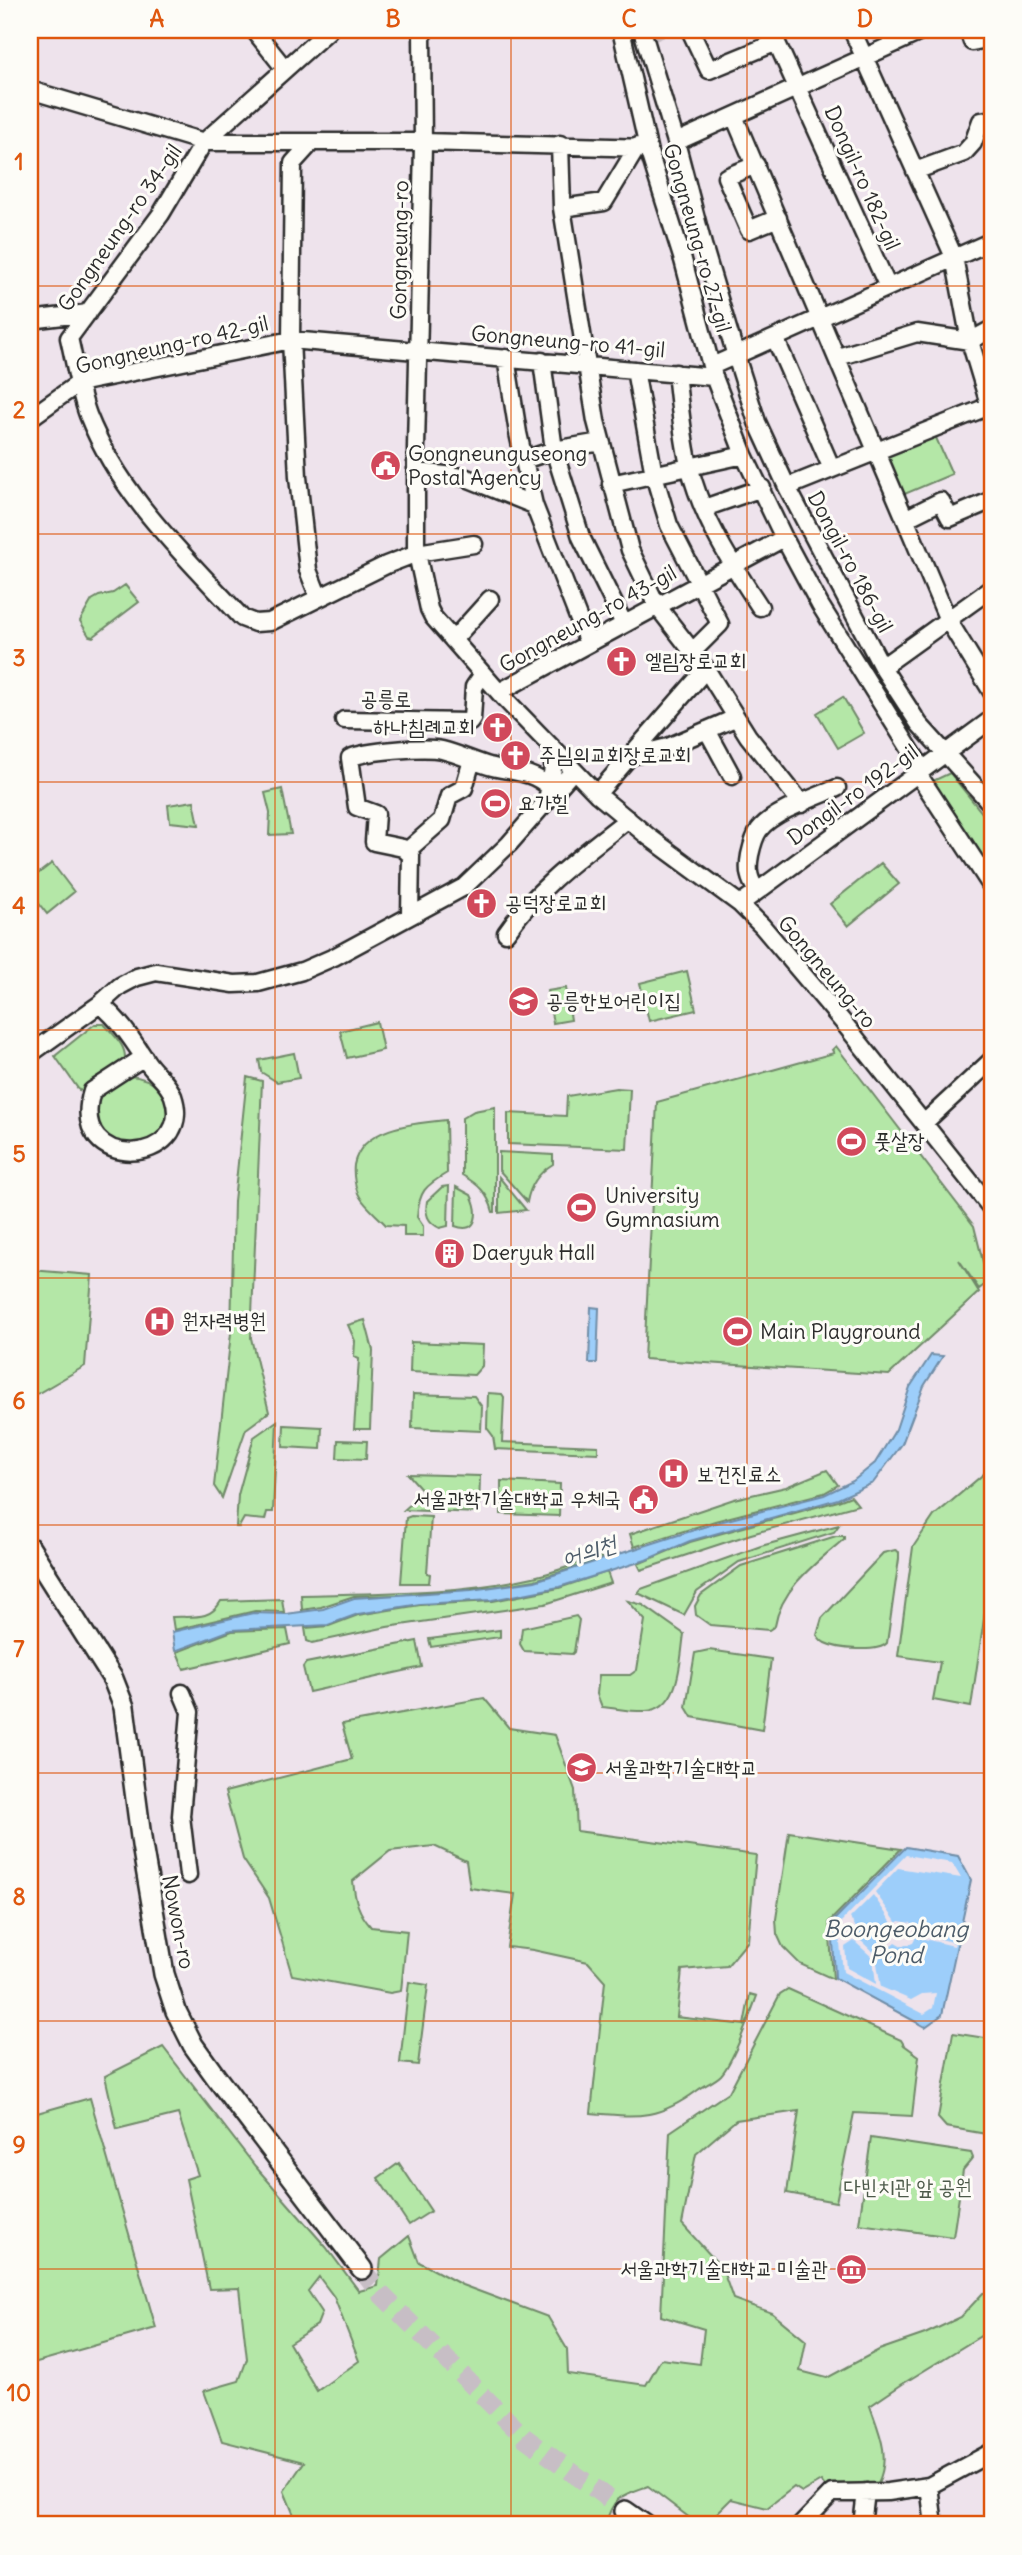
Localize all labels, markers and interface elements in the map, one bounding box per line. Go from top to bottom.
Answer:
text: A [150,4,165,33]
text: B [385,4,401,33]
text: C [621,4,637,33]
text: D [857,4,873,33]
street label: Dongil-ro 182-gil [819,101,906,254]
street label: Gongneung-ro 34-gil [52,139,188,317]
street label: Gongneung-ro 27-gil [658,140,737,336]
text: 1 [14,147,24,176]
street label: Gongneung-ro [385,180,414,320]
street label: Gongneung-ro 42-gil [73,309,271,380]
street label: Gongneung-ro 41-gil [470,320,666,363]
text: 2 [13,395,26,424]
place label: Gongneunguseong Postal Agency [408,440,587,491]
public building icon: Gongneunguseong Postal Agency [368,449,402,483]
street label: Dongil-ro 186-gil [802,486,899,637]
street label: Gongneung-ro 43-gil [494,559,681,678]
text: 3 [12,643,26,672]
church icon: 엘림장로교회 [605,644,639,678]
place label: 엘림장로교회 [645,647,746,674]
street label: 공릉로 [360,685,412,712]
church icon: 하나침례교회 [481,710,515,744]
place label: 하나침례교회 [374,713,475,740]
church icon: 주님의교회장로교회 [499,738,533,772]
street label: Dongil-ro 192-gil [782,738,923,851]
place label: 주님의교회장로교회 [539,741,691,768]
sports icon: 요가힐 [478,786,512,820]
place label: 요가힐 [518,789,569,816]
church icon: 공덕장로교회 [465,886,499,920]
place label: 공덕장로교회 [505,889,606,916]
text: 4 [12,891,26,920]
street label: Gongneung-ro [772,910,882,1034]
school or university icon: 공릉한보어린이집 [506,984,540,1018]
place label: 공릉한보어린이집 [546,987,681,1014]
sports icon: 풋살장 [834,1124,868,1158]
place label: 풋살장 [874,1127,925,1154]
text: 5 [12,1139,26,1168]
place label: University Gymnasium [605,1182,720,1233]
sports icon: University Gymnasium [565,1191,599,1225]
building icon: Daeryuk Hall [432,1236,466,1270]
place label: Daeryuk Hall [472,1239,595,1266]
hospital icon: 원자력병원 [142,1304,176,1338]
place label: 원자력병원 [182,1307,267,1334]
sports icon: Main Playground [720,1315,754,1349]
place label: Main Playground [760,1318,921,1345]
text: 6 [12,1386,26,1415]
hospital icon: 보건진료소 [657,1457,691,1491]
place label: 보건진료소 [697,1460,782,1487]
public building icon: 서울과학기술대학교 우체국 [627,1482,661,1516]
place label: 서울과학기술대학교 우체국 [413,1485,621,1512]
water label: 어의천 [558,1527,622,1573]
text: 7 [13,1634,25,1663]
school or university icon: 서울과학기술대학교 [565,1751,599,1785]
place label: 서울과학기술대학교 [605,1754,757,1781]
street label: Nowon-ro [156,1873,201,1971]
text: 8 [12,1882,26,1911]
water label: Boongeobang Pond [824,1914,970,1969]
text: 9 [12,2130,26,2159]
park label: 다빈치관 앞 공원 [844,2173,972,2200]
museum icon: 서울과학기술대학교 미술관 [834,2252,868,2286]
place label: 서울과학기술대학교 미술관 [620,2255,828,2282]
text: 10 [7,2378,31,2407]

